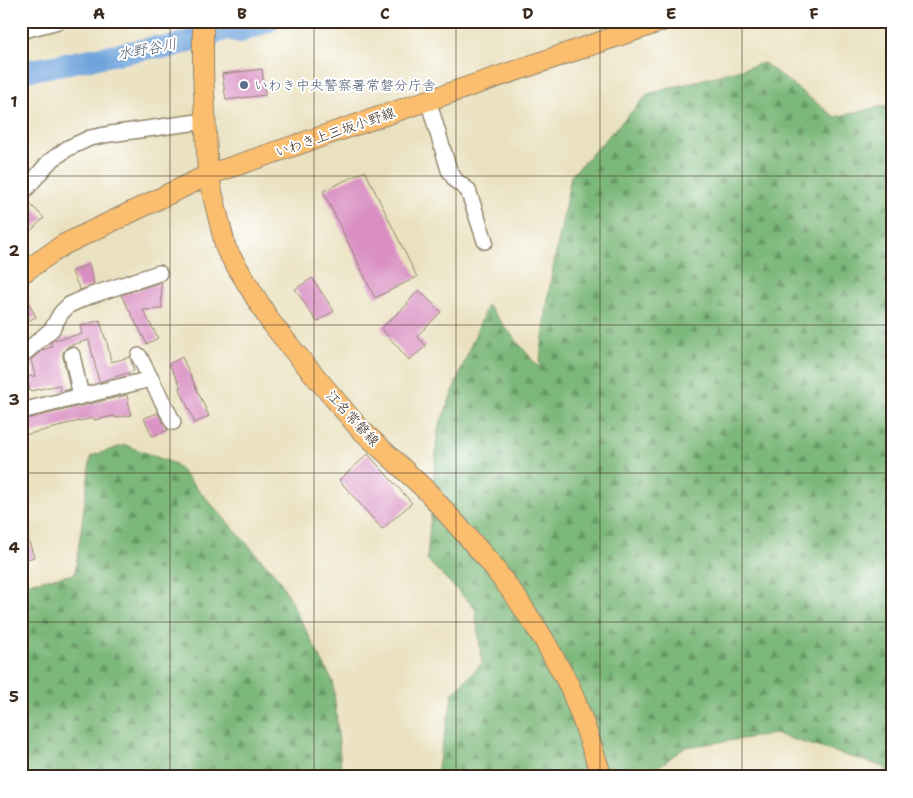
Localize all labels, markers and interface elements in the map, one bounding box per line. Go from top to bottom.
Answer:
text: A [93,3,105,24]
text: B [237,3,247,24]
text: C [380,3,390,24]
text: D [522,3,534,24]
text: E [666,3,676,24]
text: F [809,3,819,24]
water label: 水野谷川 [116,34,178,64]
place label: いわき中央警察署常磐分庁舎 [254,76,436,94]
marker: いわき中央警察署常磐分庁舎 [238,79,250,91]
text: 1 [10,91,18,112]
street label: いわき上三坂小野線 [273,103,397,161]
text: 2 [8,240,20,261]
street label: 江名常磐線 [323,386,383,450]
text: 3 [8,389,20,410]
text: 4 [8,537,20,558]
text: 5 [9,686,19,707]

